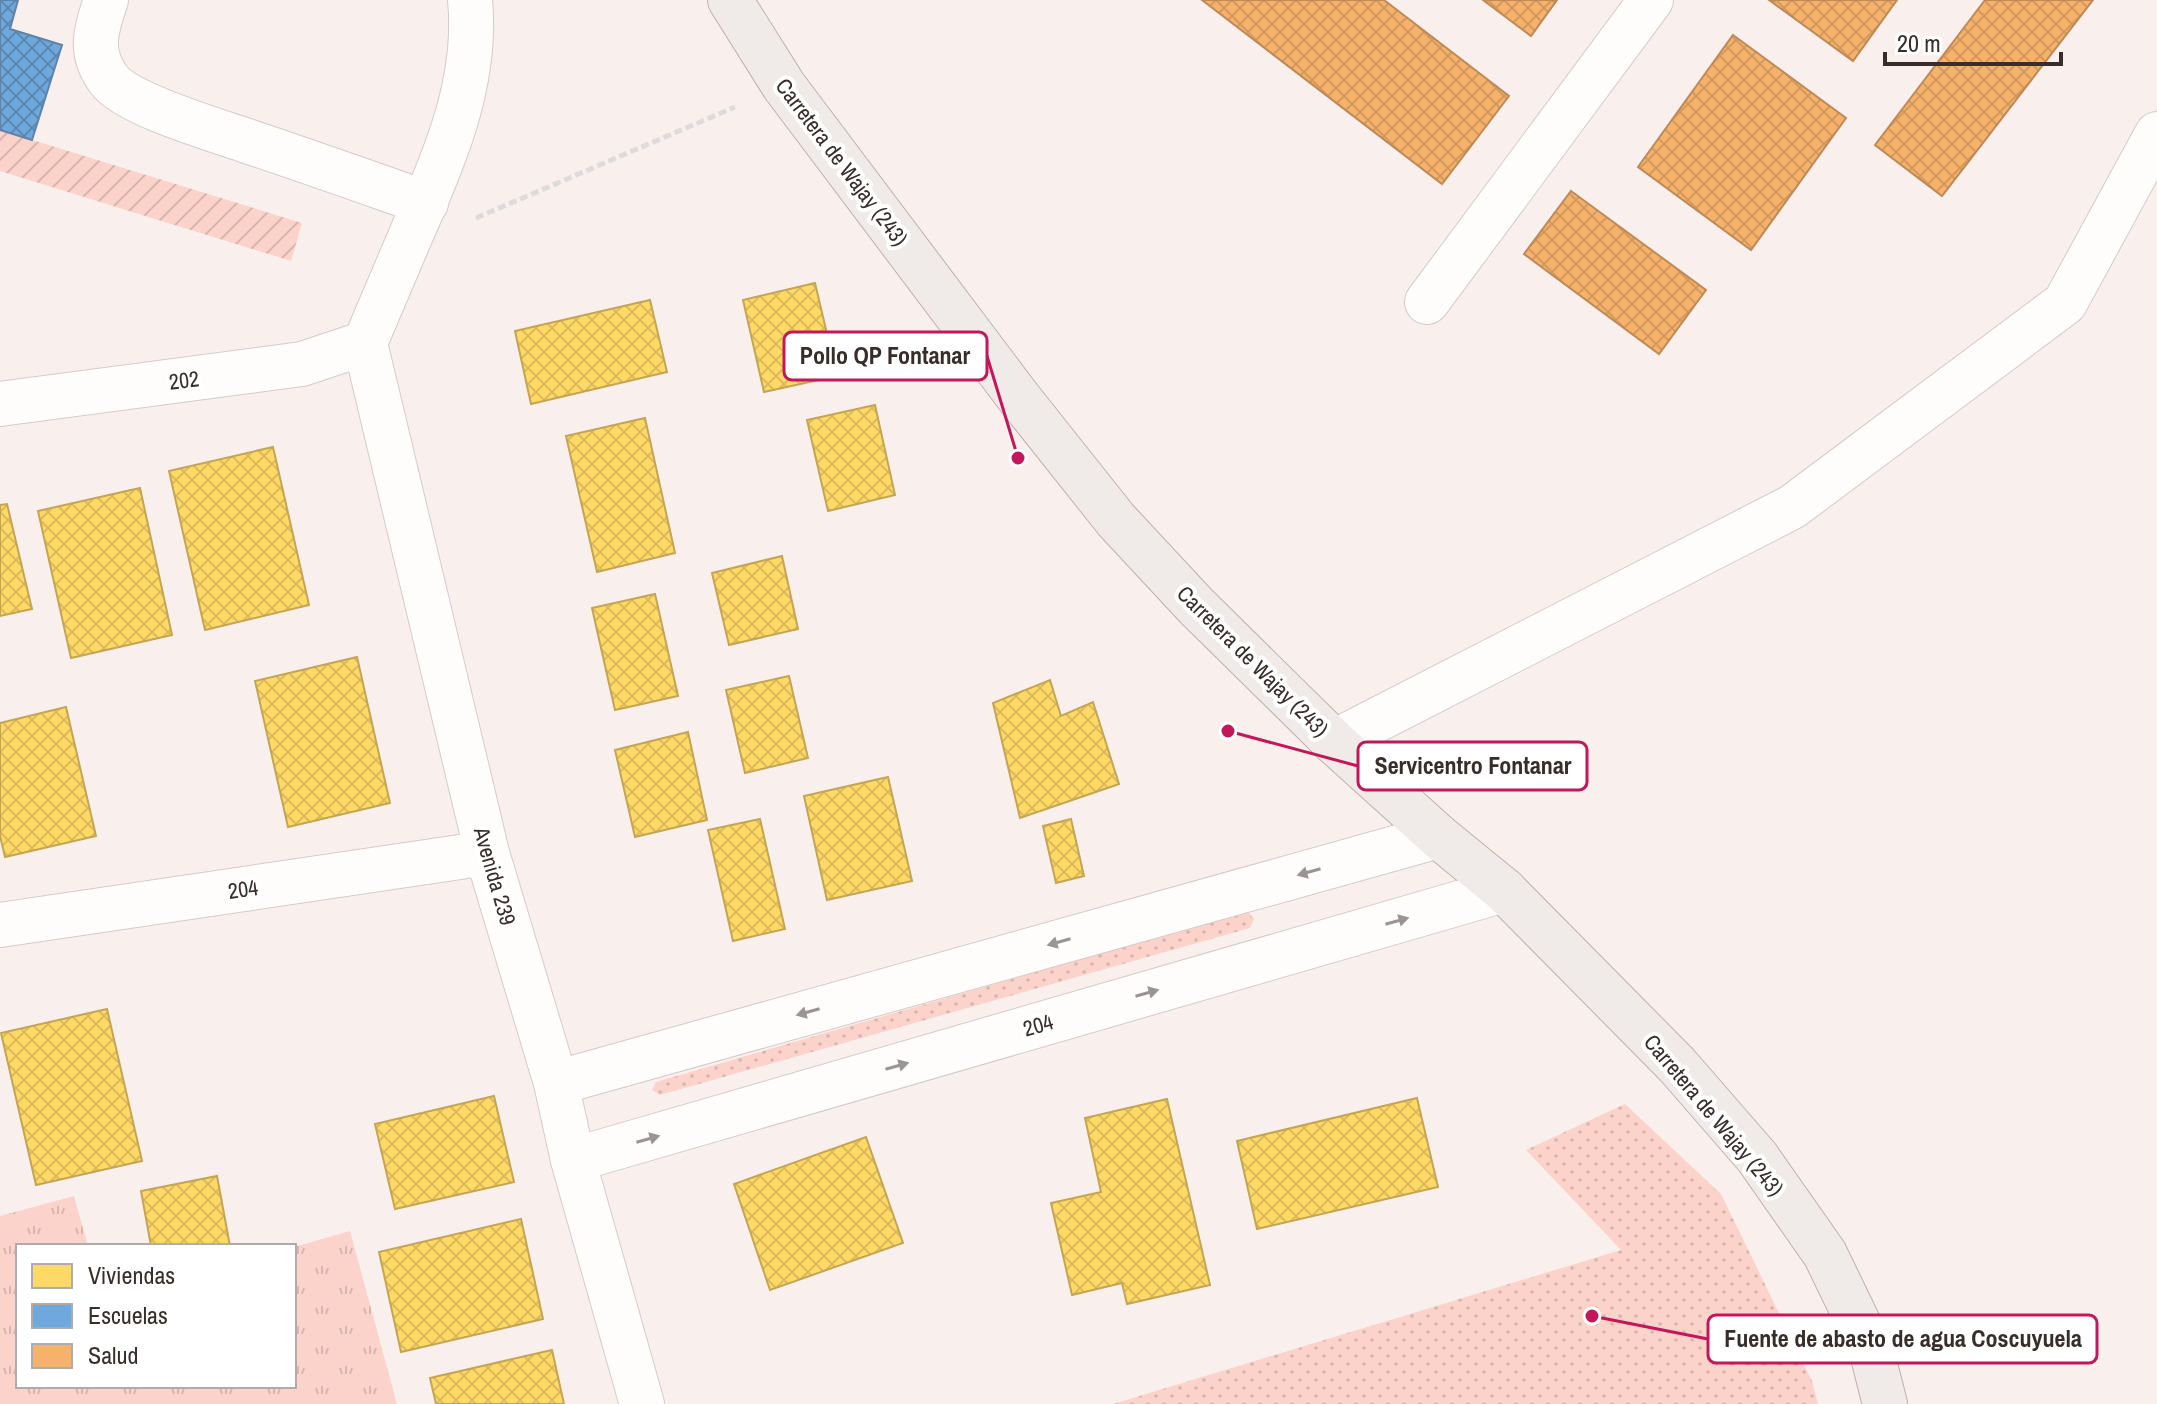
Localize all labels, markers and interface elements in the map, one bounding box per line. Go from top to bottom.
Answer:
scale bar [1885,16,2061,66]
text: 20 m [1897,27,1941,59]
street label: Carretera de Wajay (243) [769,72,915,252]
callout: Pollo QP Fontanar [784,332,987,380]
text: Pollo QP Fontanar [800,339,971,371]
street label: 202 [167,363,201,397]
street label: Carretera de Wajay (243) [1171,579,1335,743]
callout: Servicentro Fontanar [1358,742,1587,790]
text: Servicentro Fontanar [1375,749,1572,781]
street label: Avenida 239 [466,822,523,929]
one-way arrow [1297,866,1321,879]
street label: 204 [226,872,260,906]
one-way arrow [1385,914,1409,927]
one-way arrow [1046,936,1070,949]
one-way arrow [1134,987,1159,999]
one-way arrow [796,1006,820,1019]
street label: 204 [1019,1006,1057,1044]
street label: Carretera de Wajay (243) [1637,1028,1791,1202]
one-way arrow [886,1059,910,1072]
one-way arrow [636,1132,660,1145]
legend [16,1244,296,1388]
text: Viviendas [88,1259,175,1291]
text: Escuelas [88,1299,168,1331]
callout: Fuente de abasto de agua Coscuyuela [1708,1315,2097,1363]
text: Fuente de abasto de agua Coscuyuela [1724,1322,2082,1354]
text: Salud [88,1339,138,1371]

